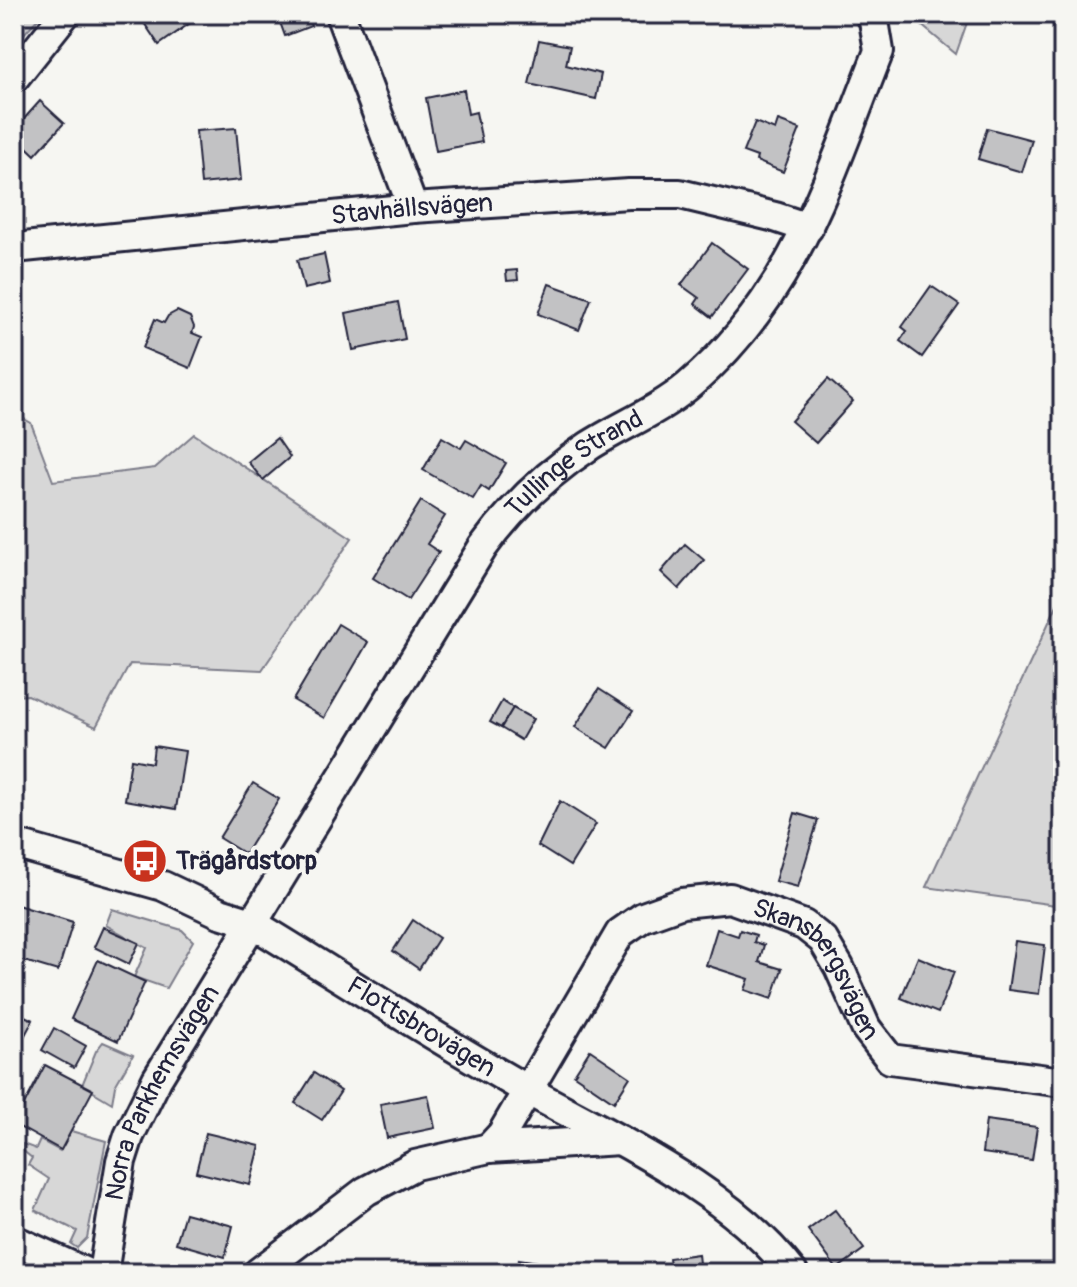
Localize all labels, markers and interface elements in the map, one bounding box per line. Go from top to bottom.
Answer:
street label: Stavhällsvägen [330,187,494,232]
street label: Tullinge Strand [498,403,648,524]
bus stop icon: Trägårdstorp [121,837,169,885]
place label: Trägårdstorp [175,845,317,877]
street label: Skansbergsvägen [749,892,886,1047]
street label: Flottsbrovägen [341,970,501,1084]
street label: Norra Parkhemsvägen [99,979,227,1203]

